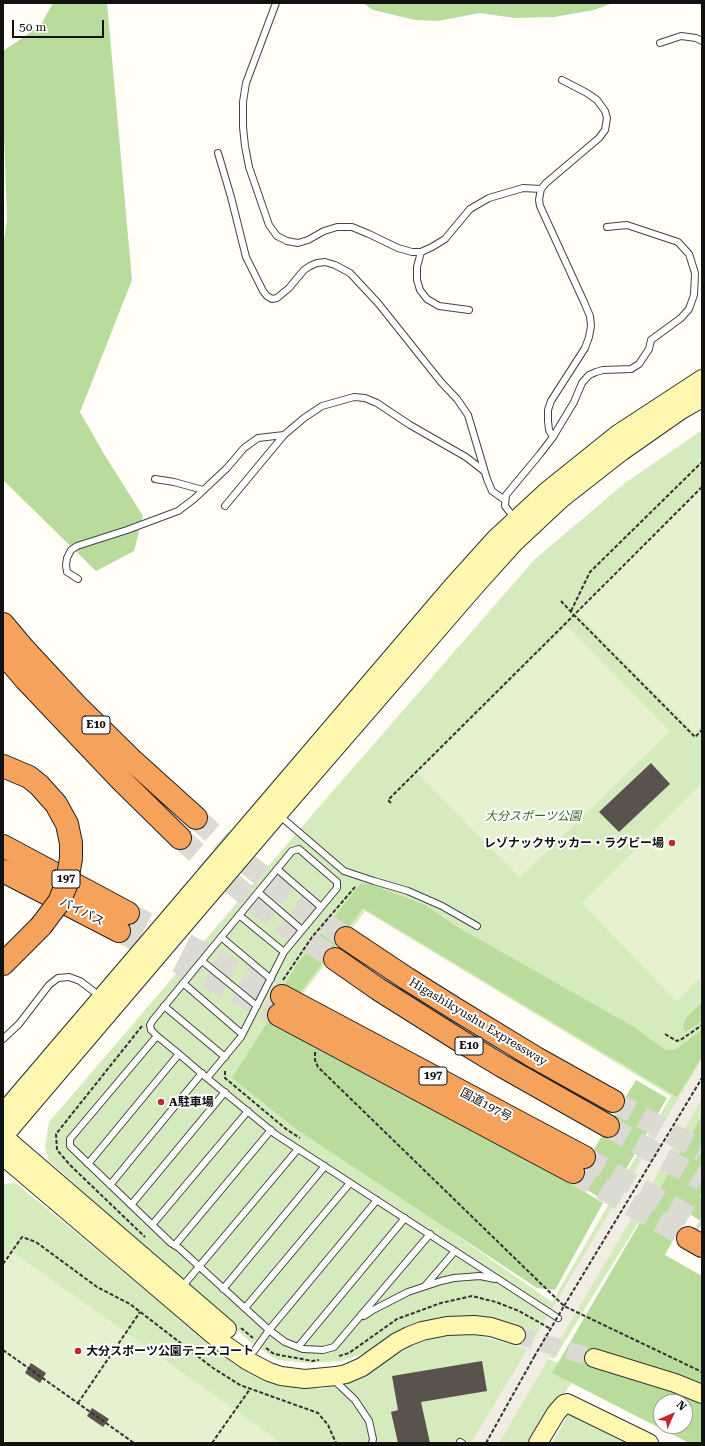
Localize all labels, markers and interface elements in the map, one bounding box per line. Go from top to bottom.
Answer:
scale bar [14,12,106,38]
text: 50 m [19,20,46,34]
road number: E10 [82,716,110,734]
park label: 大分スポーツ公園 [485,809,581,823]
place label: レゾナックサッカー・ラグビー場 [484,836,664,850]
marker: レゾナックサッカー・ラグビー場 [667,838,677,848]
road number: 197 [52,870,80,888]
street label: バイパス [57,895,107,929]
street label: Higashikyushu Expressway [406,975,550,1069]
road number: E10 [455,1037,483,1055]
road number: 197 [419,1067,447,1085]
street label: 国道197号 [458,1085,514,1125]
place label: A駐車場 [169,1095,214,1109]
marker: A駐車場 [156,1097,166,1107]
place label: 大分スポーツ公園テニスコート [86,1344,254,1358]
marker: 大分スポーツ公園テニスコート [73,1346,83,1356]
north arrow [653,1394,693,1434]
text: N [674,1398,689,1413]

